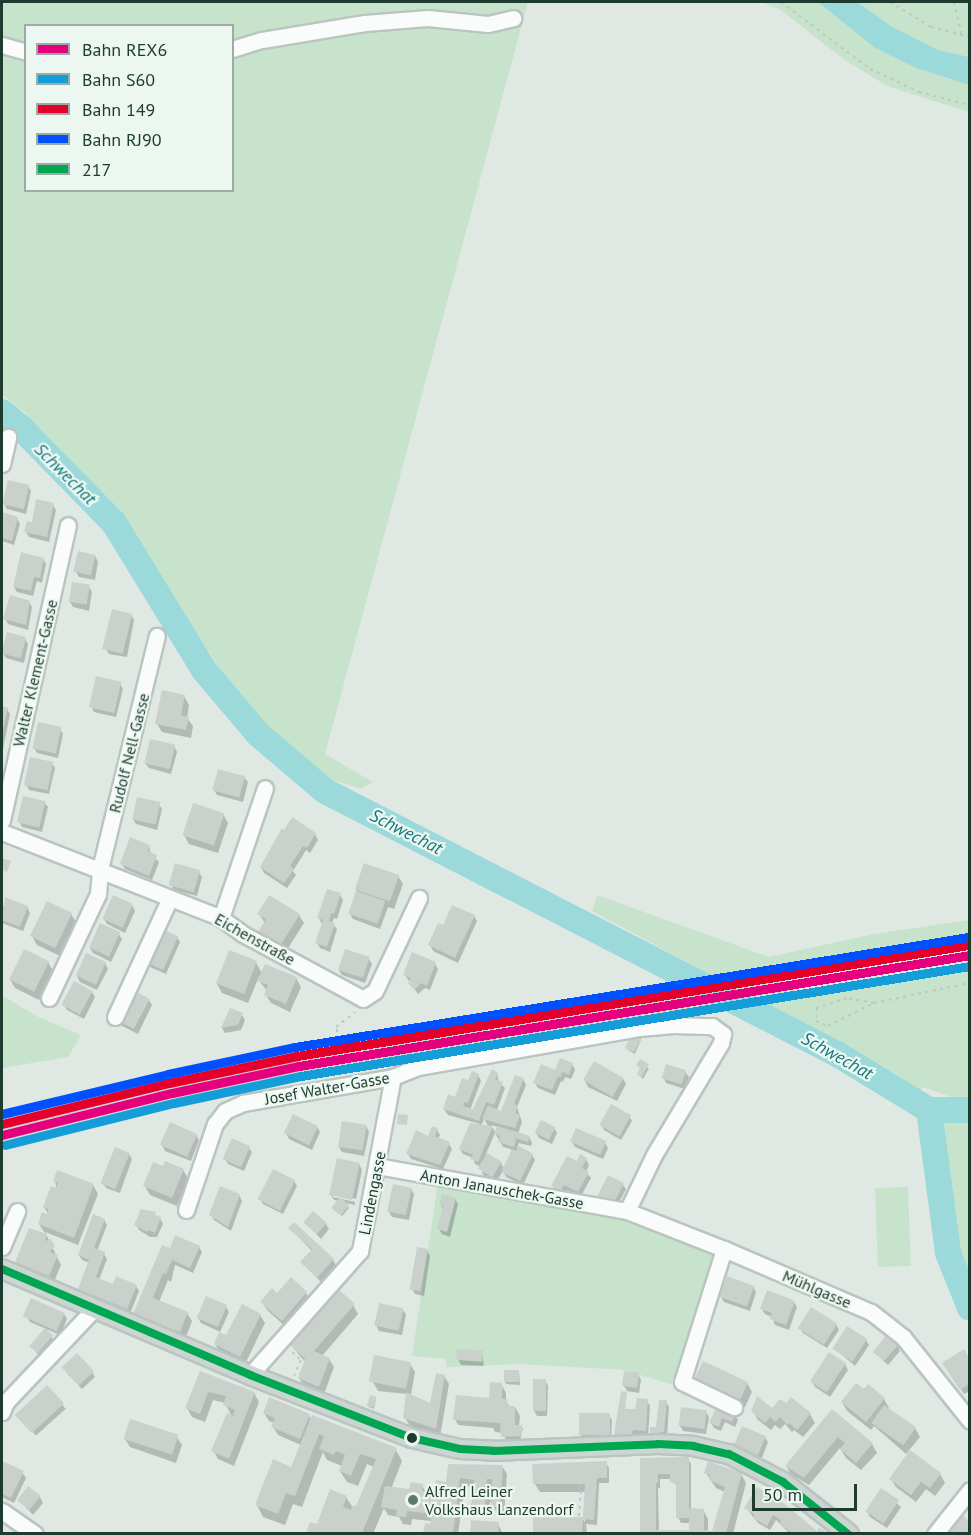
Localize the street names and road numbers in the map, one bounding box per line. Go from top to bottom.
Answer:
street label: Walter Klement-Gasse [9,597,61,749]
street label: Rudolf Nell-Gasse [105,691,153,815]
street label: Eichenstraße [211,909,299,969]
street label: Josef Walter-Gasse [263,1068,391,1108]
street label: Lindengasse [354,1149,390,1237]
street label: Anton Janauschek-Gasse [419,1165,585,1213]
street label: Mühlgasse [780,1266,854,1312]

